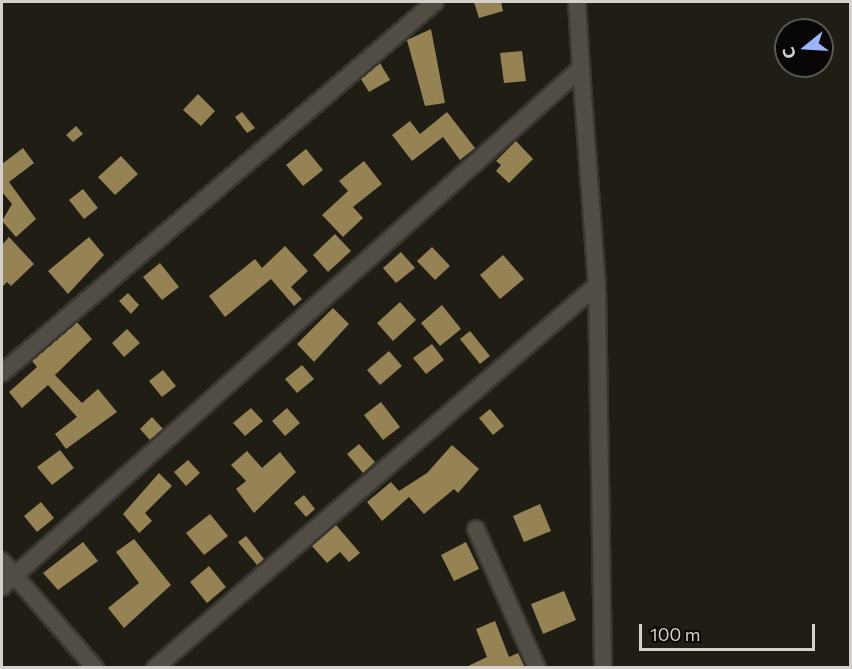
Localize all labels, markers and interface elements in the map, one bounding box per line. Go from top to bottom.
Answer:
north arrow [774,18,834,78]
text: С [778,45,799,61]
scale bar [642,612,818,650]
text: 100 m [650,623,700,645]

